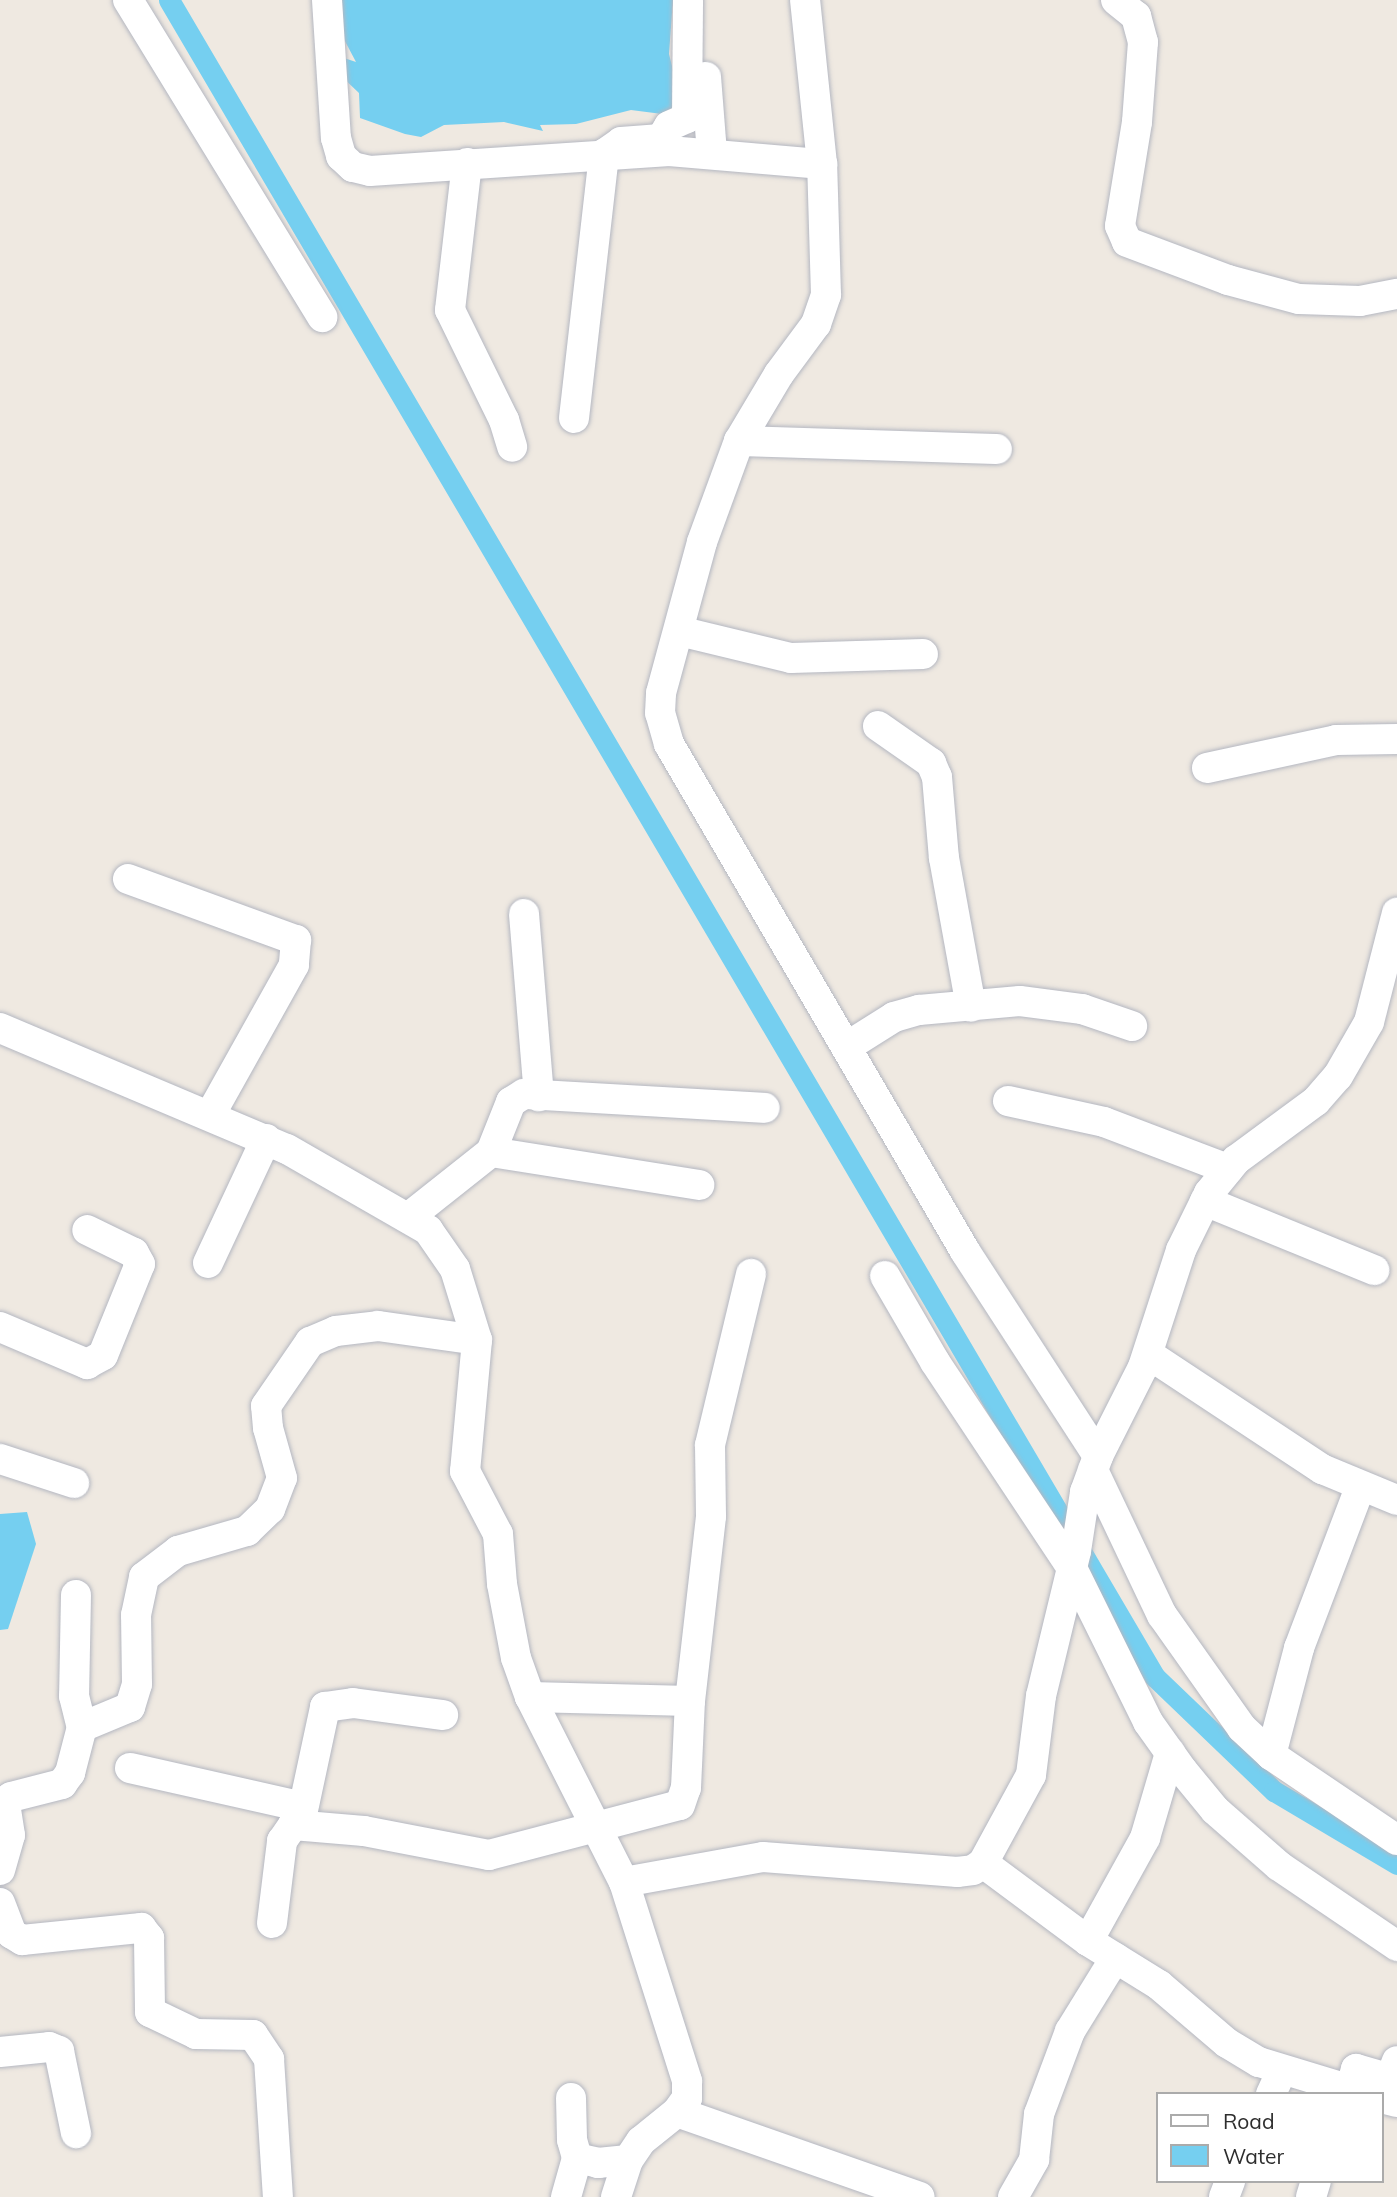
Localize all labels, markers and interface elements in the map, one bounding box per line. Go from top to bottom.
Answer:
legend [1156,2092,1383,2183]
text: Road [1223,2108,1274,2134]
text: Water [1223,2143,1284,2169]

